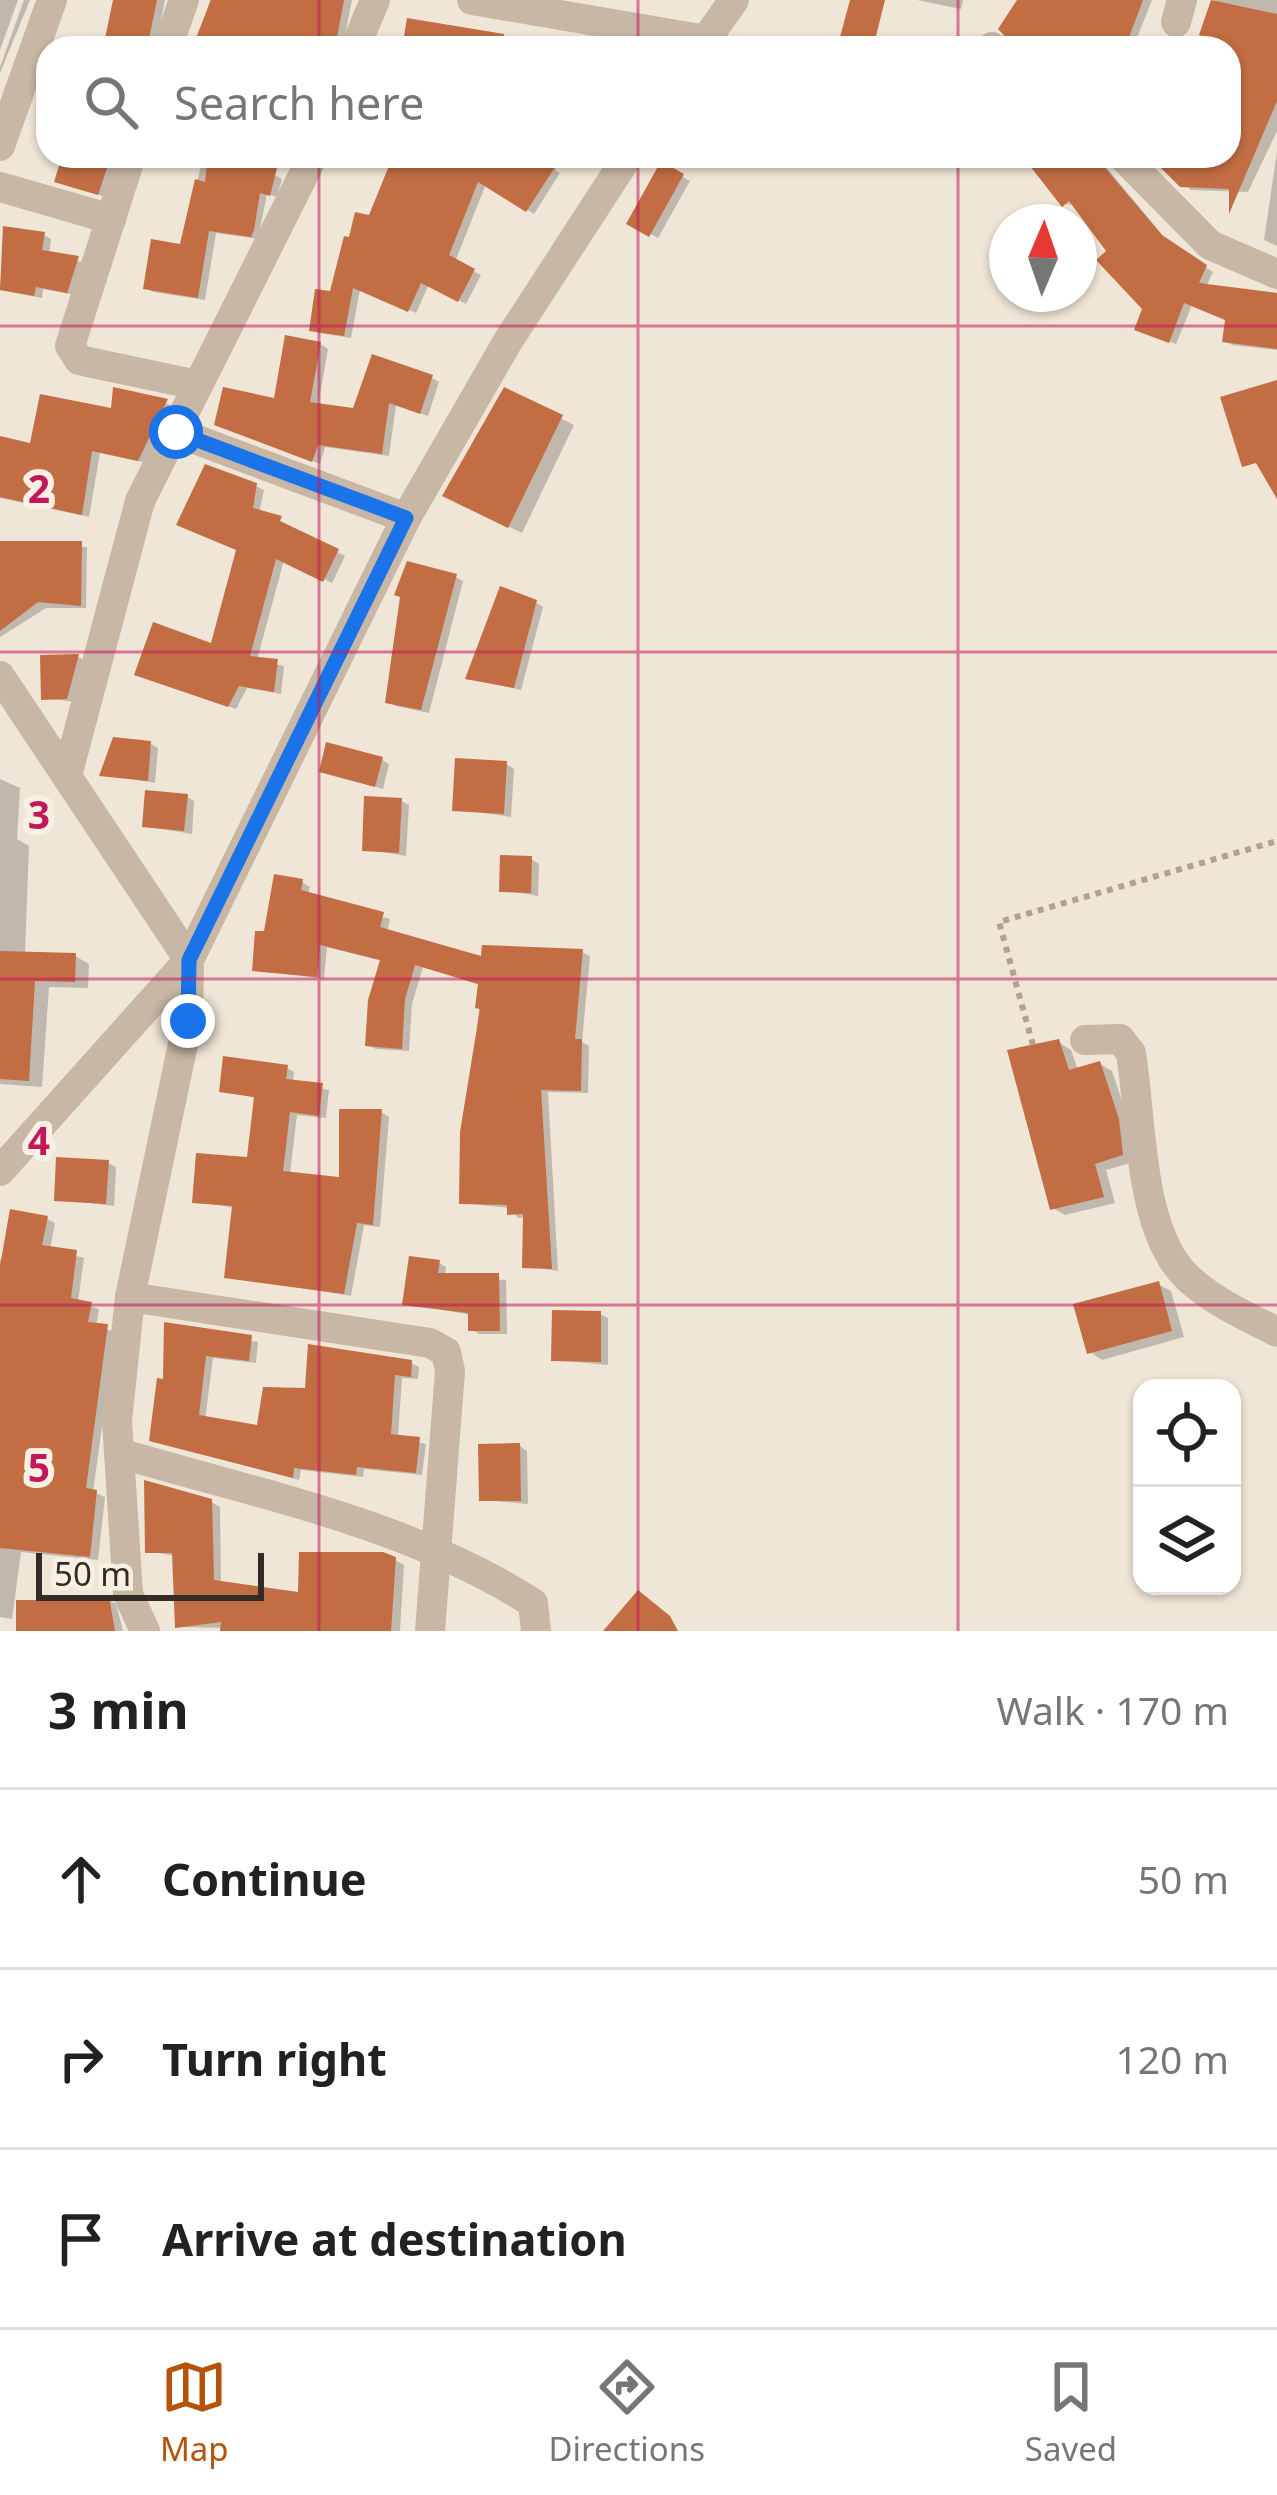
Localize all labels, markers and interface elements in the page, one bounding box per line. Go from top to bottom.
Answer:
search box [36,36,1241,168]
icon: search [78,69,144,135]
text: Search here [174,72,424,133]
north arrow [989,204,1097,312]
route start [149,405,203,459]
text: 2 [28,461,50,514]
text: 3 [28,787,50,840]
route end [161,994,215,1048]
text: 4 [28,1113,50,1166]
map controls [1133,1379,1241,1595]
button: locate [1133,1379,1241,1487]
text: 5 [28,1440,50,1493]
button: layers [1133,1487,1241,1595]
scale bar [36,1547,264,1600]
text: 50 m [54,1551,131,1596]
text: 3 min [48,1674,189,1744]
text: Walk · 170 m [996,1683,1229,1736]
icon: ahead [48,1846,114,1912]
text: Continue [162,1848,367,1909]
text: 50 m [1138,1852,1229,1905]
icon: right [48,2026,114,2092]
text: Turn right [162,2028,387,2089]
text: 120 m [1115,2032,1229,2085]
icon: arrive [48,2206,114,2272]
text: Arrive at destination [162,2208,627,2269]
tab: Map [160,2354,229,2471]
tab: Directions [548,2354,705,2471]
tab: Saved [1025,2354,1117,2471]

